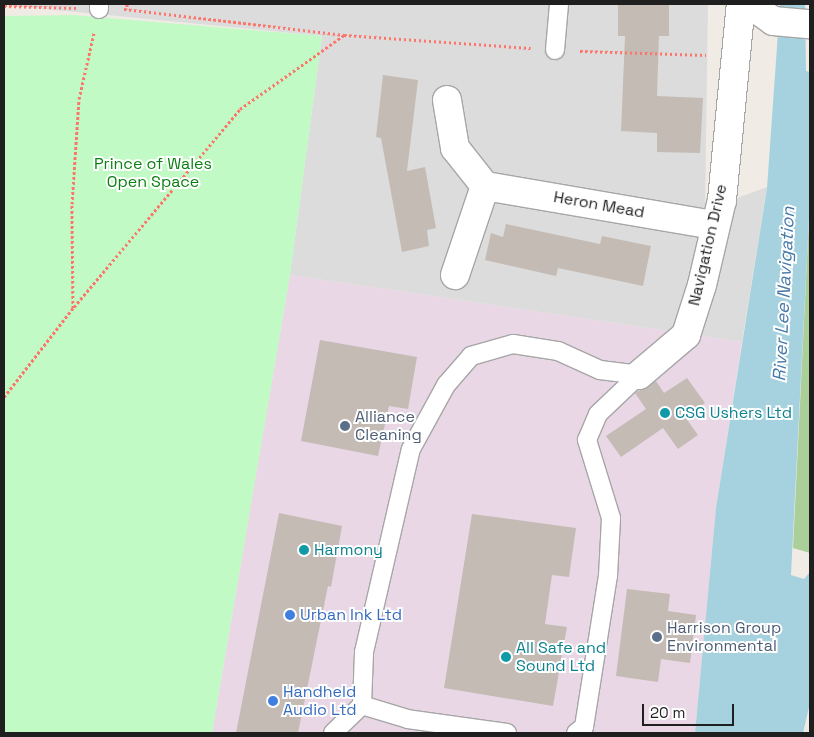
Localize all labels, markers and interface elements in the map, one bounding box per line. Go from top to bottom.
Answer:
park label: Prince of Wales Open Space [94,154,212,192]
street label: Navigation Drive [685,182,731,308]
street label: Heron Mead [552,188,646,222]
water label: River Lee Navigation [769,206,799,382]
place label: CSG Ushers Ltd [675,403,792,423]
place label: Alliance Cleaning [355,407,422,445]
marker: CSG Ushers Ltd [659,407,671,419]
marker: Alliance Cleaning [339,420,351,432]
place label: Harmony [314,540,383,560]
marker: Harmony [298,544,310,556]
place label: Urban Ink Ltd [300,605,402,625]
marker: Urban Ink Ltd [284,609,296,621]
place label: Harrison Group Environmental [667,618,781,656]
marker: Harrison Group Environmental [651,631,663,643]
place label: All Safe and Sound Ltd [516,638,606,676]
marker: All Safe and Sound Ltd [500,651,512,663]
place label: Handheld Audio Ltd [283,682,357,720]
scale bar [644,694,736,726]
marker: Handheld Audio Ltd [267,695,279,707]
text: 20 m [650,703,685,722]

